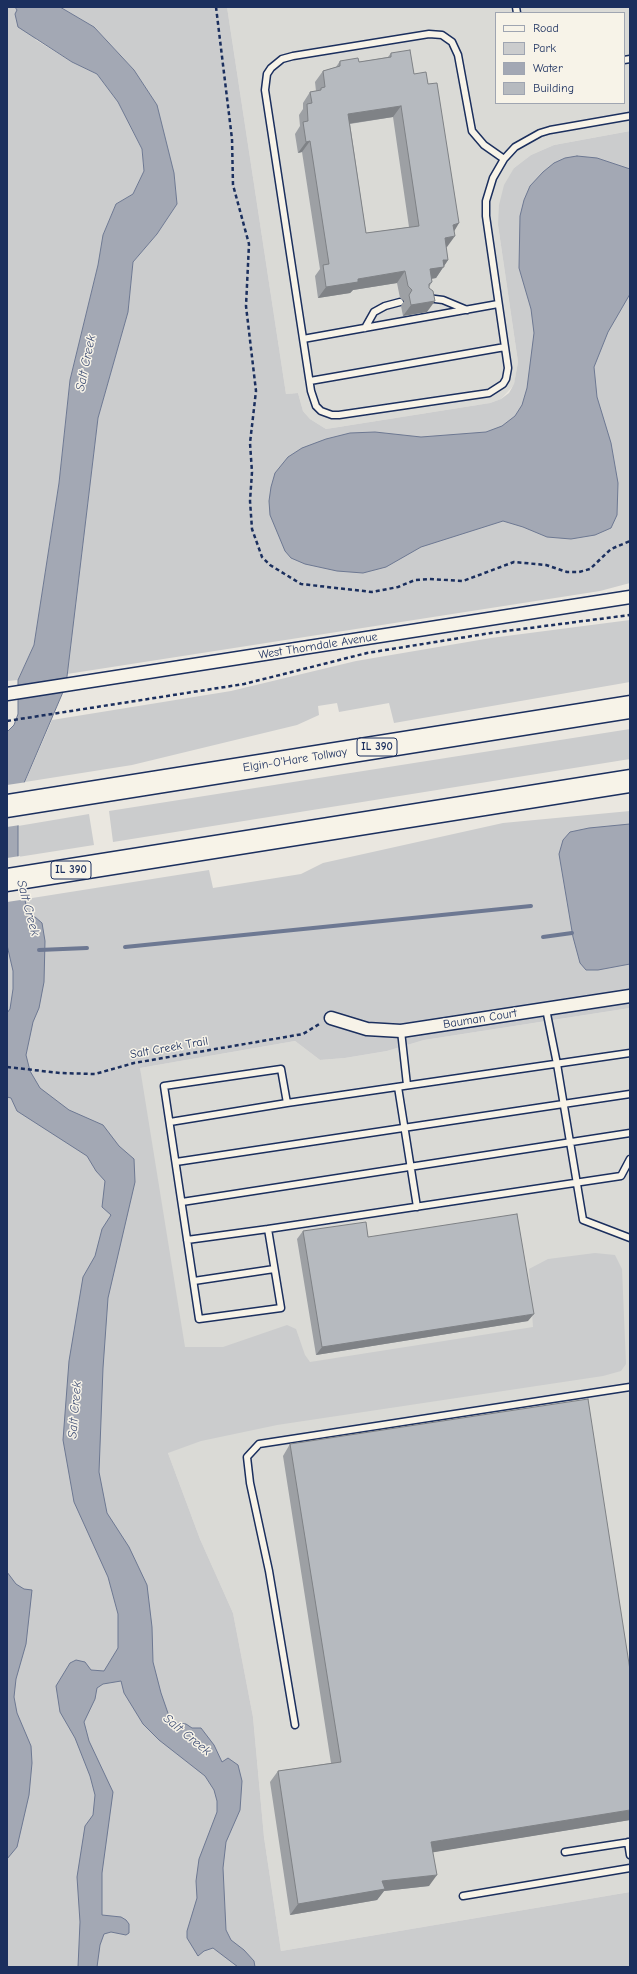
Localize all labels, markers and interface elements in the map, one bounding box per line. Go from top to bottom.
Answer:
legend [495,12,625,104]
text: Road [533,21,559,35]
text: Park [533,41,556,55]
text: Water [533,61,563,75]
text: Building [533,81,574,95]
water label: Salt Creek [72,333,100,393]
street label: West Thorndale Avenue [258,629,378,663]
road number: IL 390 [357,738,397,756]
street label: Elgin-O'Hare Tollway [242,745,348,775]
road number: IL 390 [51,861,91,879]
water label: Salt Creek [13,878,43,938]
street label: Bauman Court [442,1006,518,1032]
street label: Salt Creek Trail [129,1034,209,1062]
water label: Salt Creek [65,1381,85,1439]
water label: Salt Creek [160,1711,214,1759]

